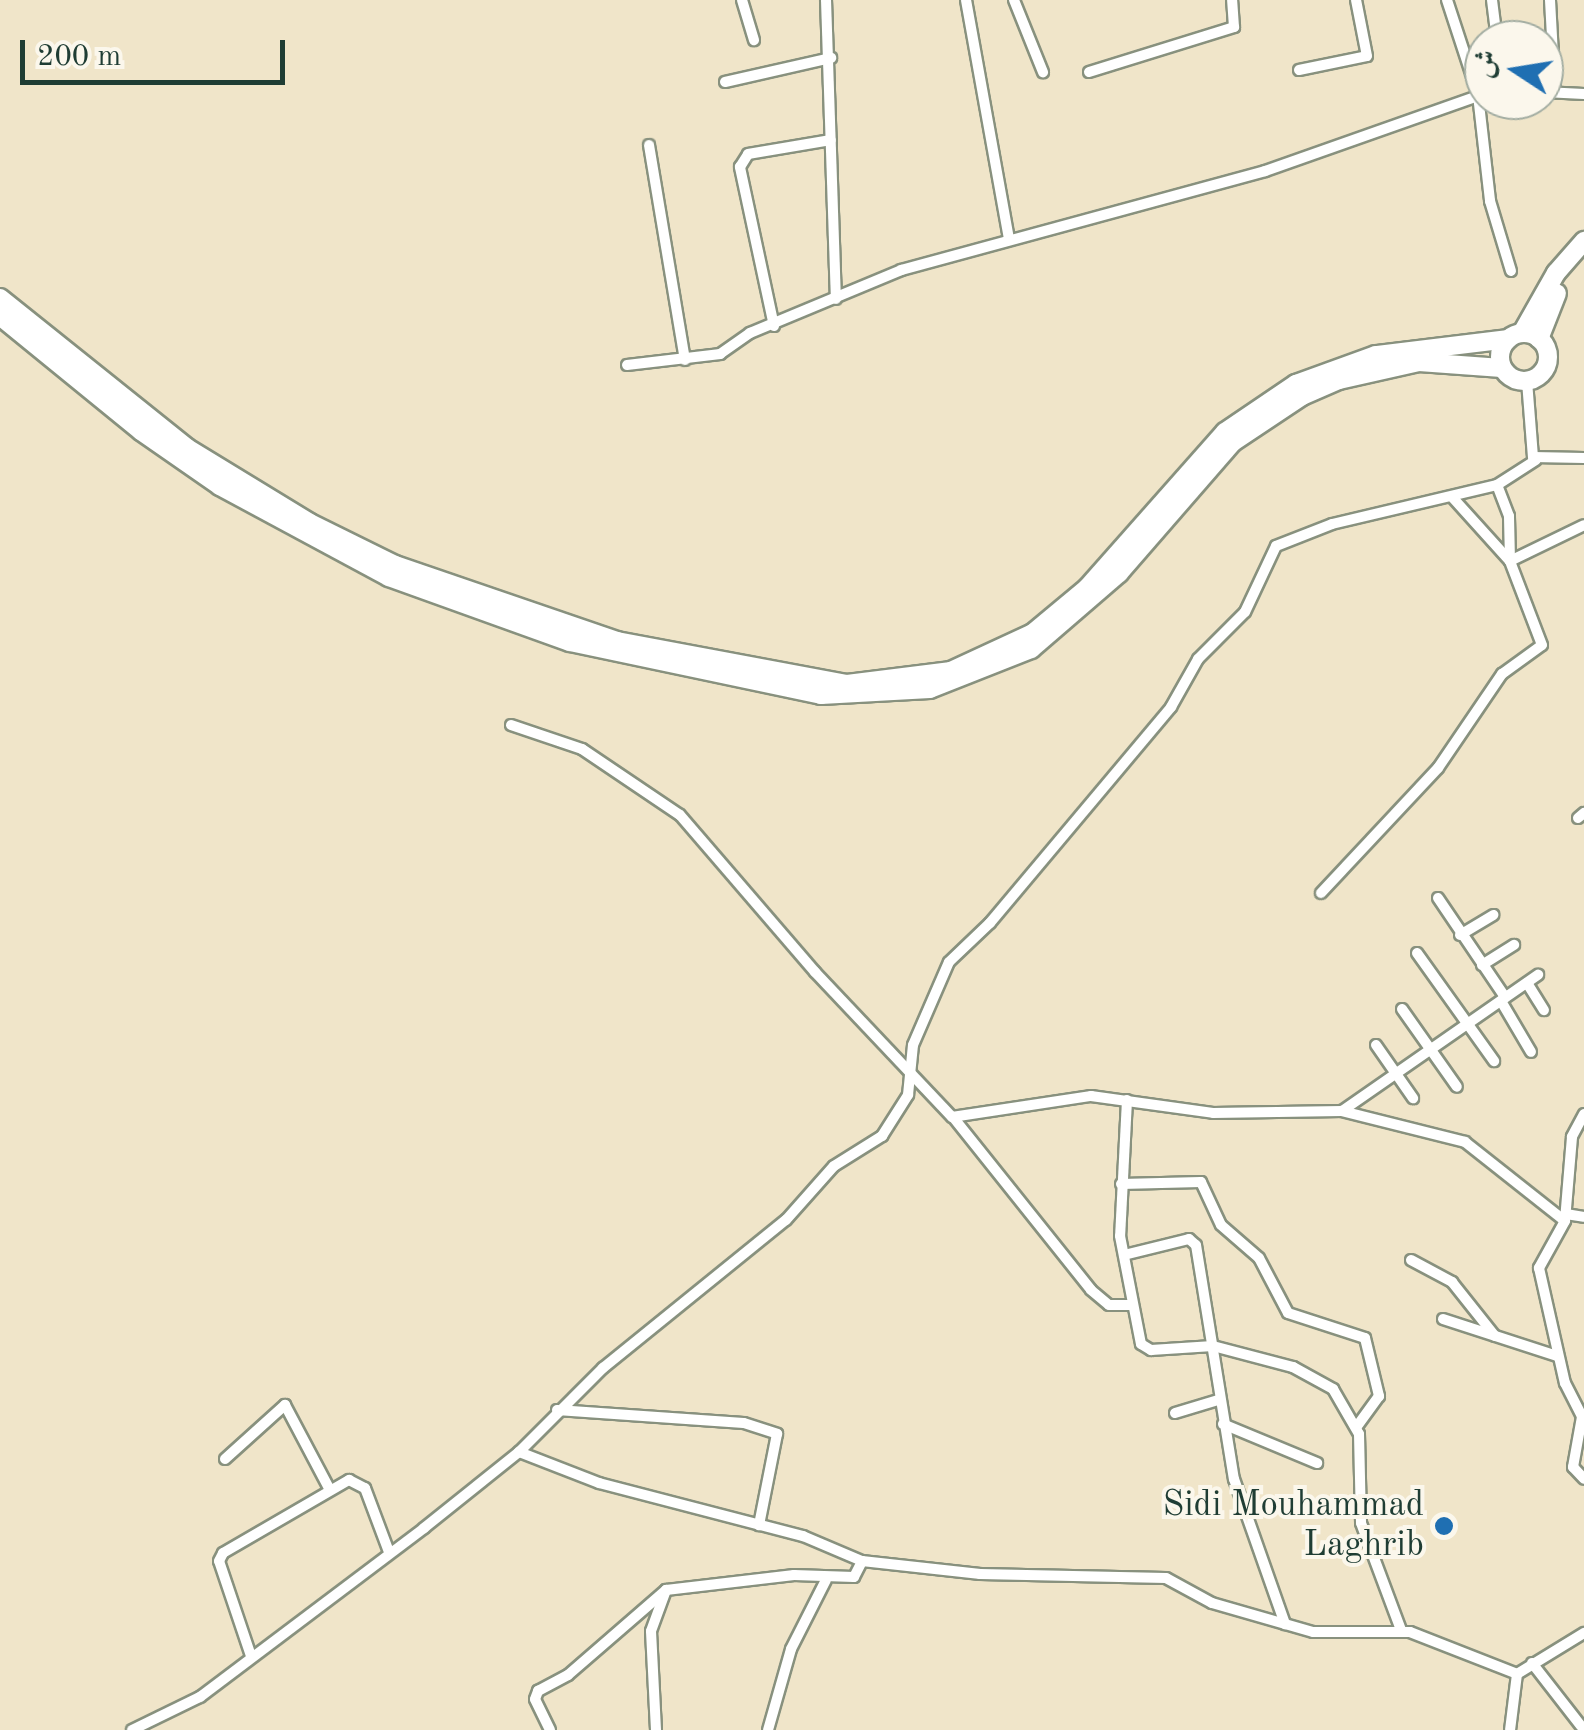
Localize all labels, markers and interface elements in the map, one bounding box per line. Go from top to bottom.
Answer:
scale bar [25,20,290,82]
north arrow [1464,20,1564,120]
text: 200 m [37,42,121,72]
text: ش [1470,48,1503,81]
place label: Sidi Mouhammad Laghrib [1162,1485,1424,1567]
marker: Sidi Mouhammad Laghrib [1433,1515,1455,1537]

